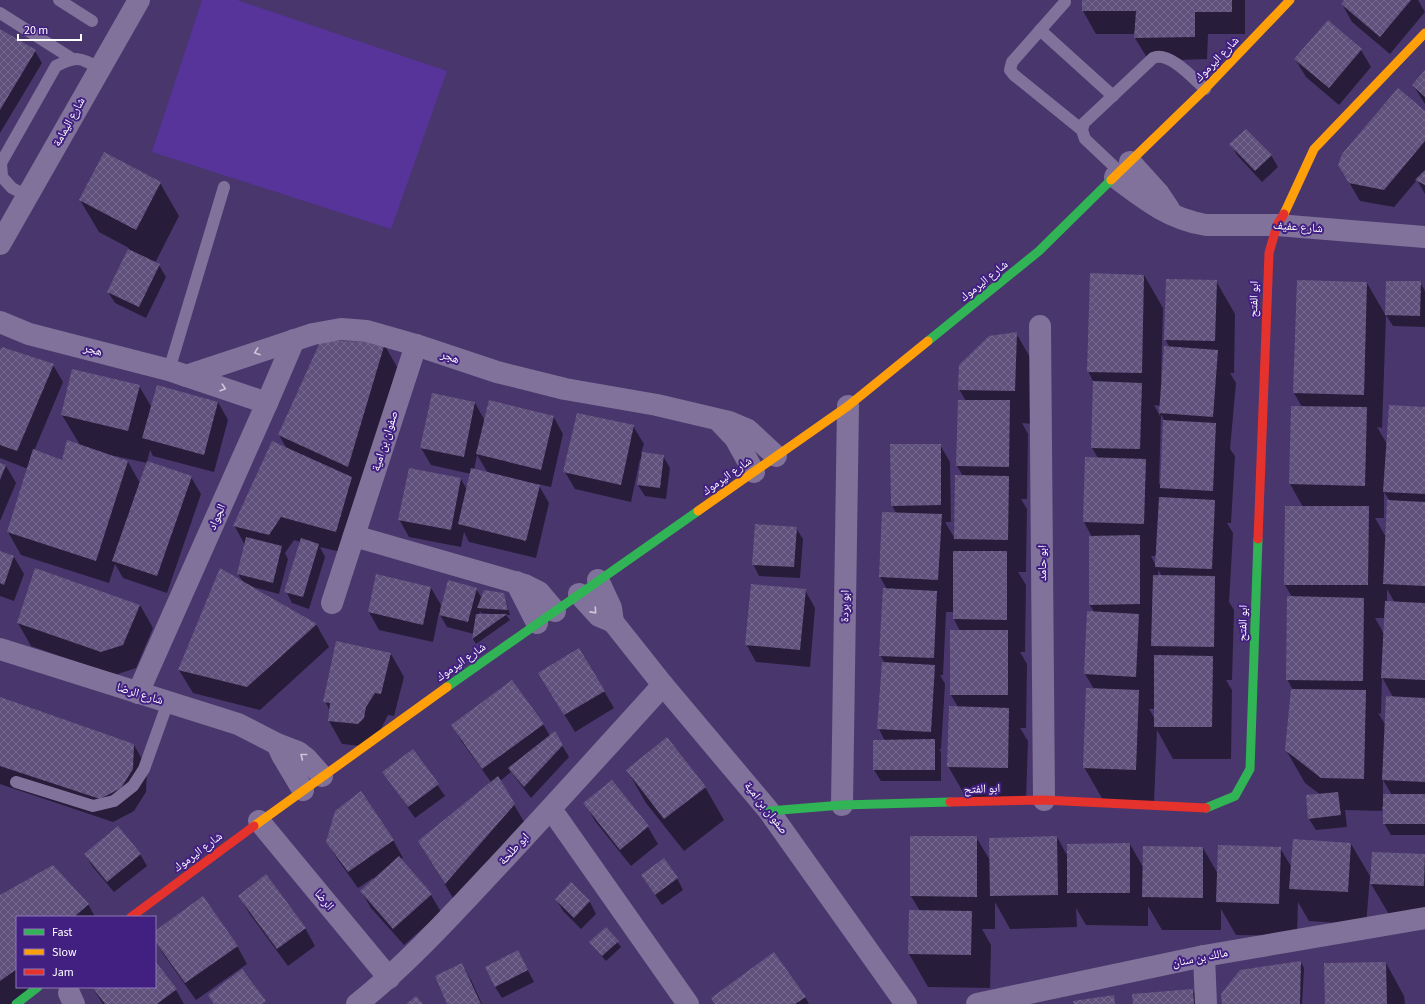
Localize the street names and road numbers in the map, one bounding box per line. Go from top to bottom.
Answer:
street label: شارع اليرموك [1191,32,1243,86]
street label: شارع اليمامة [49,94,90,150]
street label: شارع عفيف [1272,217,1324,237]
street label: شارع اليرموك [956,256,1012,306]
street label: ابو الفتح [1245,280,1263,318]
street label: هجر [81,339,104,361]
street label: هجر [437,346,462,368]
street label: صفوان بن امية [367,409,403,473]
street label: شارع اليرموك [699,452,756,499]
street label: الجواد [204,501,230,533]
street label: ابو حامد [1034,545,1051,581]
street label: ابو بردة [836,590,854,622]
street label: ابو الفتح [1234,604,1252,642]
street label: شارع اليرموك [433,638,490,685]
street label: شارع الرضا [115,679,165,709]
street label: صفوان بن امية [740,778,792,838]
street label: ابو الفتح [963,780,1001,798]
street label: شارع اليرموك [170,828,226,876]
street label: ابو طلحة [495,829,533,869]
street label: الرضا [310,886,338,914]
street label: مالك بن سنان [1171,944,1229,972]

